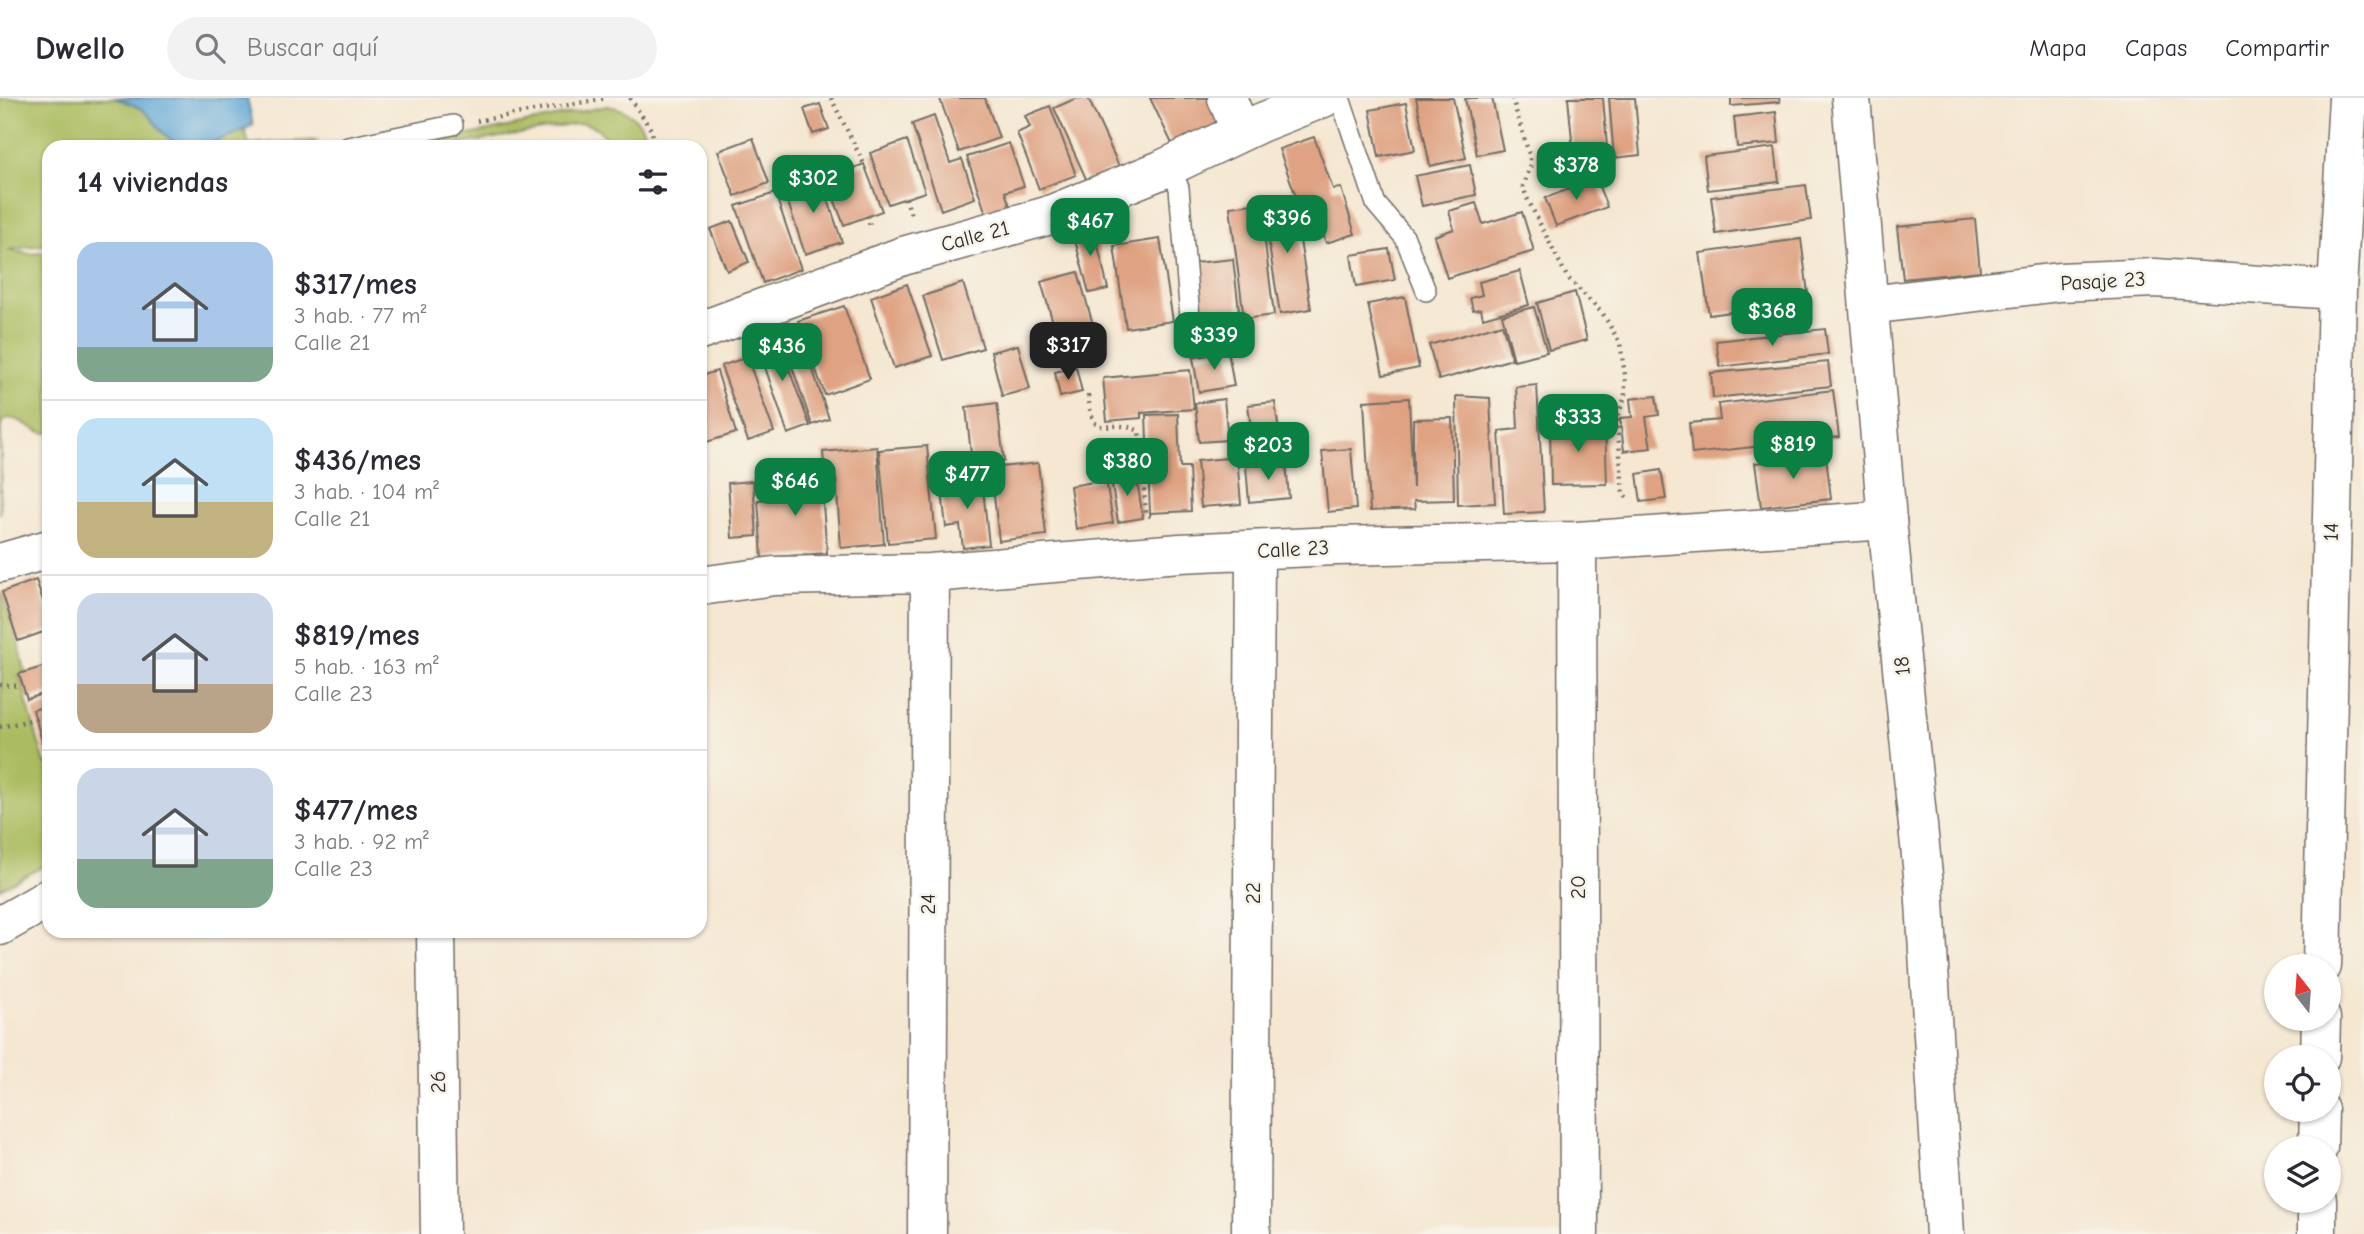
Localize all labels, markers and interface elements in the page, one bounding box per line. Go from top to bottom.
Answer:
search box [167,17,657,80]
text: Dwello [35,29,125,67]
icon: search [191,29,229,67]
text: Buscar aquí [247,33,378,63]
text: Mapa [2029,34,2087,62]
text: Capas [2125,34,2187,62]
text: Compartir [2225,34,2329,62]
pin: $378 [1535,142,1617,202]
text: $378 [1553,151,1599,178]
pin: $302 [772,156,854,215]
icon: filters [634,163,672,201]
text: $302 [788,164,838,191]
text: 14 viviendas [77,165,228,200]
pin: $396 [1246,195,1328,255]
pin: $467 [1049,198,1131,258]
text: $396 [1262,204,1312,231]
text: $467 [1066,207,1114,234]
street label: Calle 21 [938,215,1012,257]
text: $317/mes [294,267,417,302]
street label: Pasaje 23 [2060,267,2146,295]
icon: home [133,270,217,354]
pin: $368 [1731,288,1813,348]
text: $368 [1748,297,1797,324]
text: 3 hab. · 77 m² [294,302,426,329]
pin: $339 [1173,313,1255,372]
text: $339 [1190,321,1238,348]
pin: $317 [1027,322,1109,382]
pin: $436 [741,324,823,383]
text: Calle 21 [294,329,370,356]
text: $317 [1046,331,1090,358]
text: $436 [758,332,806,359]
pin: $333 [1537,394,1619,454]
text: $333 [1554,403,1602,430]
pin: $203 [1227,422,1309,482]
pin: $819 [1752,422,1834,481]
text: $819 [1770,430,1816,457]
text: $203 [1243,431,1293,458]
pin: $380 [1086,438,1168,498]
text: $436/mes [294,443,421,478]
icon: home [133,446,217,530]
text: $380 [1102,447,1152,474]
pin: $477 [926,452,1008,511]
pin: $646 [754,458,836,518]
text: $477 [944,460,990,487]
text: $646 [771,467,819,494]
text: 3 hab. · 104 m² [294,478,439,505]
text: Calle 21 [294,505,370,532]
street label: 14 [2319,523,2343,541]
street label: Calle 23 [1256,535,1330,563]
text: $819/mes [294,618,419,653]
icon: home [133,621,217,705]
text: 5 hab. · 163 m² [294,653,439,680]
street label: 18 [1889,655,1915,677]
text: Calle 23 [294,680,373,707]
text: $477/mes [294,793,418,828]
icon: home [133,796,217,880]
text: 3 hab. · 92 m² [294,828,429,855]
text: Calle 23 [294,855,373,882]
street label: 20 [1566,875,1590,899]
street label: 22 [1241,882,1265,904]
street label: 24 [916,893,940,915]
north arrow [2264,954,2342,1031]
map controls [2264,954,2341,1213]
button: locate [2264,1045,2341,1122]
street label: 26 [426,1071,450,1093]
button: layers [2264,1136,2341,1213]

